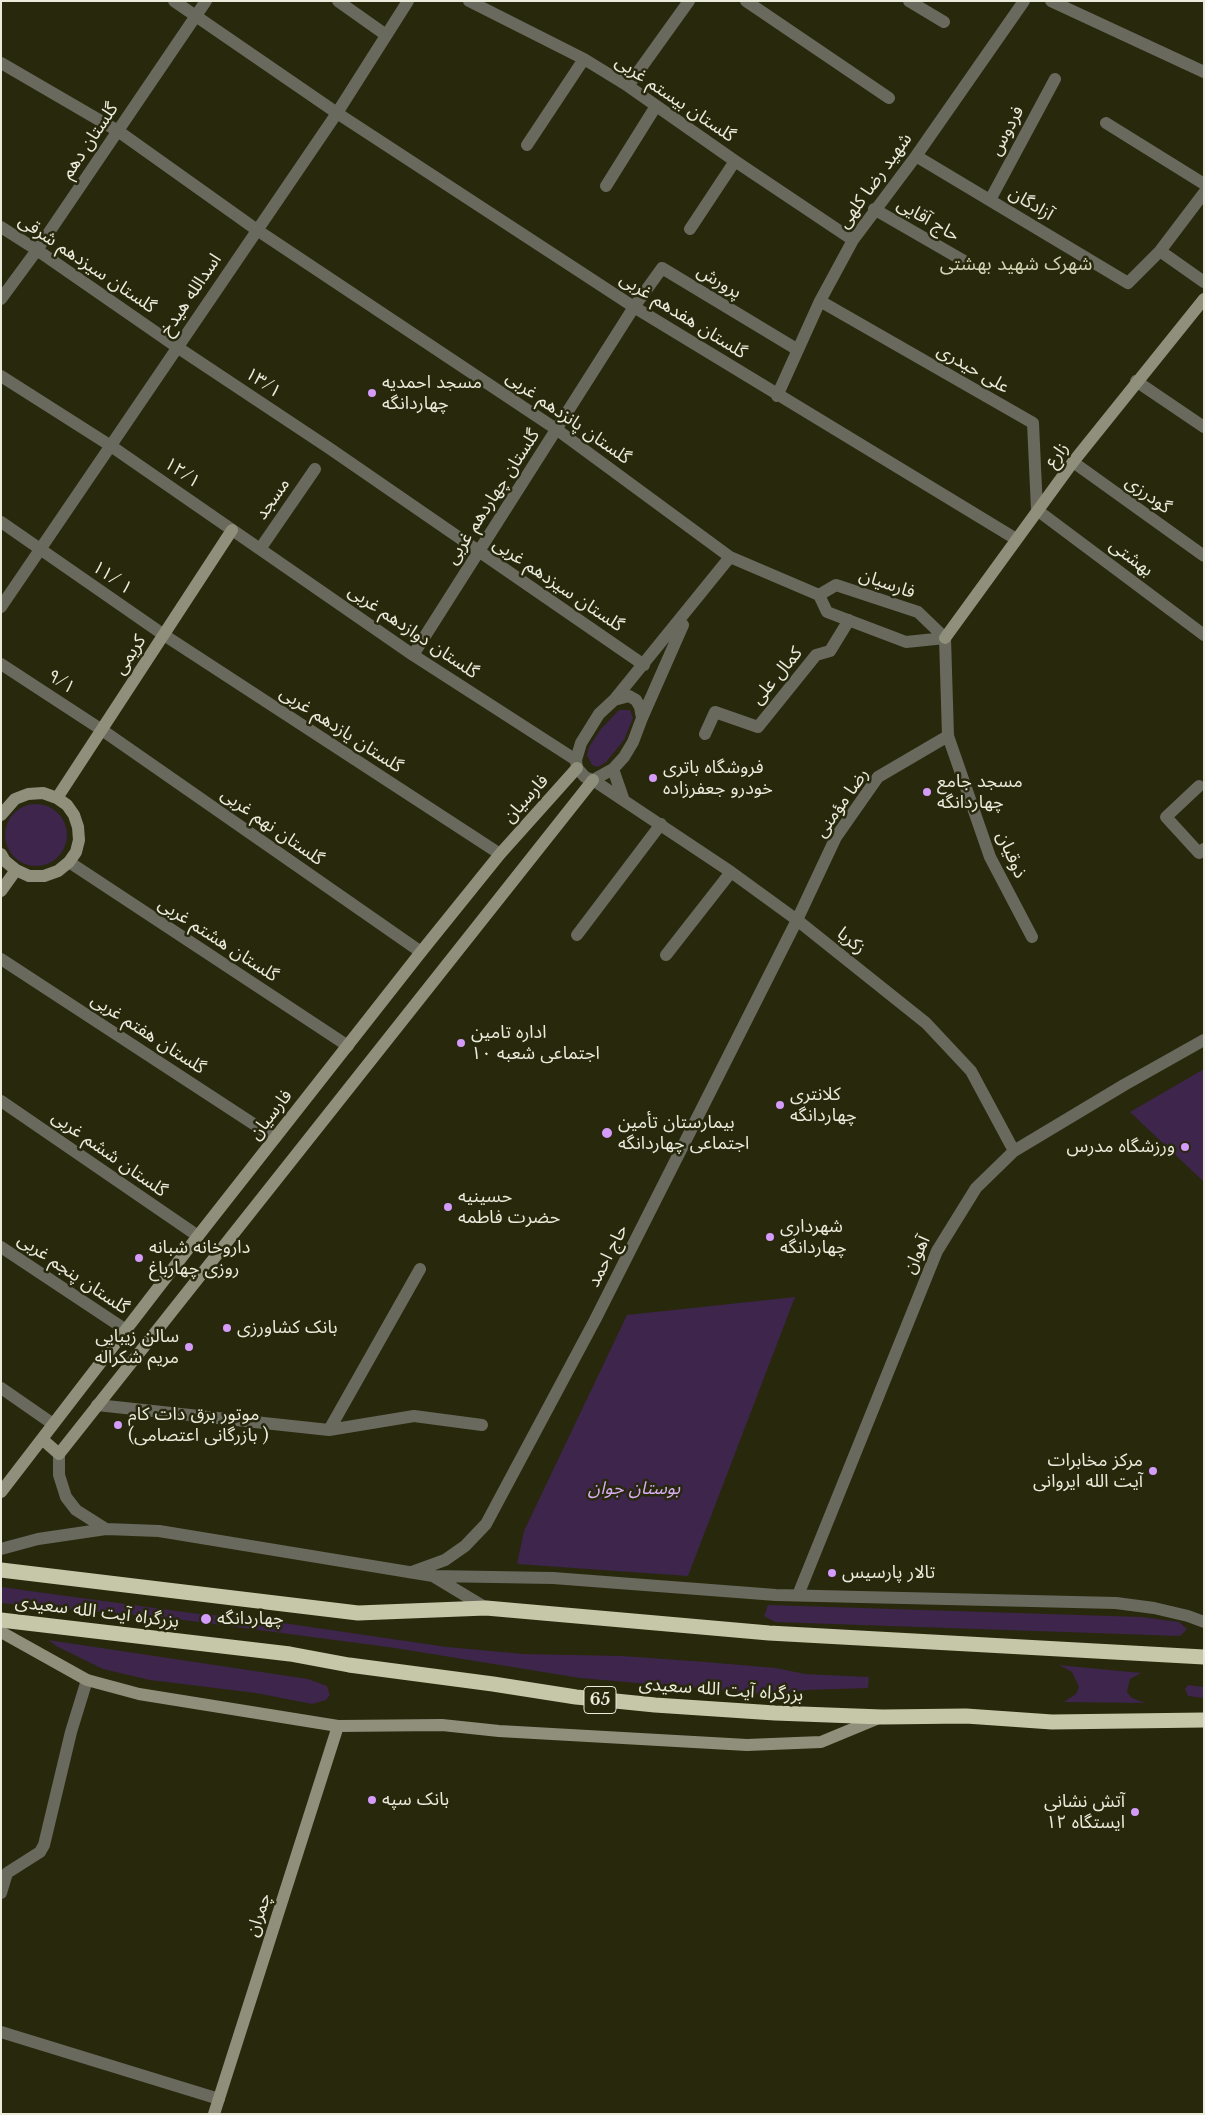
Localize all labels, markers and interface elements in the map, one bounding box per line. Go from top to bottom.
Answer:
street label: گلستان بیستم غربی [611,51,739,147]
street label: گلستان دهم [57,99,123,183]
street label: فردوس [985,103,1029,159]
street label: شهید رضا کلهی [833,129,917,233]
street label: آزادگان [1005,182,1057,226]
street label: حاج آقایی [893,193,963,247]
street label: گلستان سیزدهم شرقی [14,210,160,318]
street label: اسدالله هیدخ [156,250,226,340]
district label: شهرک شهید بهشتی [940,254,1092,276]
street label: پرورش [693,260,745,304]
street label: گلستان هفدهم غربی [615,268,751,364]
street label: علی حیدری [933,340,1013,398]
street label: ۱۳/۱ [241,363,285,403]
street label: گلستان پانزدهم غربی [501,367,635,469]
place label: مسجد احمدیه چهاردانگه [382,372,482,414]
marker: مسجد احمدیه چهاردانگه [366,387,378,399]
street label: گلستان چهاردهم غربی [441,425,545,569]
street label: زارع [1040,438,1074,472]
street label: ۱۲/۱ [160,453,204,493]
street label: گودرزی [1121,471,1175,519]
street label: مسجد [251,474,295,524]
street label: گلستان سیزدهم غربی [489,533,627,637]
street label: بهشتی [1105,535,1157,581]
street label: ۱۱/ ۱ [88,556,136,600]
street label: فارسیان [856,564,918,604]
street label: گلستان دوازدهم غربی [344,580,482,684]
street label: کریمی [109,631,151,679]
street label: کمال علی [747,643,807,709]
street label: ۹/۱ [43,665,79,699]
street label: گلستان یازدهم غربی [275,682,407,778]
place label: فروشگاه باتری خودرو جعفرزاده [663,757,773,800]
street label: رضا مؤمنی [810,764,874,842]
street label: فارسیان [499,770,553,828]
place label: مسجد جامع چهاردانگه [937,771,1023,814]
marker: فروشگاه باتری خودرو جعفرزاده [647,772,659,784]
street label: گلستان نهم غربی [216,784,328,870]
marker: مسجد جامع چهاردانگه [921,786,933,798]
street label: ذوقیان [991,828,1031,882]
street label: گلستان هشتم غربی [154,893,282,987]
street label: زکریا [832,923,870,959]
street label: گلستان هفتم غربی [87,989,209,1079]
place label: اداره تامین اجتماعی شعبه ۱۰ [471,1022,600,1064]
marker: اداره تامین اجتماعی شعبه ۱۰ [455,1037,467,1049]
place label: کلانتری چهاردانگه [790,1084,857,1126]
street label: فارسیان [245,1086,297,1144]
marker: کلانتری چهاردانگه [774,1099,786,1111]
street label: گلستان ششم غربی [47,1106,171,1202]
place label: بیمارستان تأمین اجتماعی چهاردانگه [618,1112,749,1154]
marker: بیمارستان تأمین اجتماعی چهاردانگه [600,1126,614,1140]
place label: ورزشگاه مدرس [1066,1136,1175,1158]
marker: ورزشگاه مدرس [1179,1141,1191,1153]
place label: حسینیه حضرت فاطمه [458,1186,560,1228]
marker: حسینیه حضرت فاطمه [442,1201,454,1213]
place label: شهرداری چهاردانگه [780,1216,847,1258]
street label: حاج احمد [583,1221,633,1291]
street label: گلستان پنجم غربی [13,1229,133,1319]
marker: شهرداری چهاردانگه [764,1231,776,1243]
street label: آهوان [899,1232,935,1278]
place label: داروخانه شبانه روزی چهارباغ [149,1237,250,1280]
marker: داروخانه شبانه روزی چهارباغ [133,1252,145,1264]
place label: بانک کشاورزی [237,1317,338,1339]
marker: بانک کشاورزی [221,1322,233,1334]
place label: سالن زیبایی مریم شکراله [95,1326,179,1368]
marker: سالن زیبایی مریم شکراله [183,1341,195,1353]
place label: موتور برق دات کام (بازرگانی اعتصامی ) [128,1404,269,1446]
marker: موتور برق دات کام (بازرگانی اعتصامی ) [112,1419,124,1431]
place label: مرکز مخابرات آیت الله ایروانی [1033,1450,1143,1492]
marker: مرکز مخابرات آیت الله ایروانی [1147,1465,1159,1477]
park label: بوستان جوان [588,1478,680,1500]
place label: تالار پارسیس [842,1562,935,1584]
marker: تالار پارسیس [826,1567,838,1579]
street label: بزرگراه آیت الله سعیدی [14,1591,180,1633]
place label: چهاردانگه [217,1608,284,1630]
marker: چهاردانگه [199,1612,213,1626]
street label: بزرگراه آیت الله سعیدی [638,1673,804,1707]
road number: 65 [584,1686,616,1714]
place label: بانک سپه [382,1789,449,1811]
place label: آتش نشانی ایستگاه ۱۲ [1044,1791,1125,1834]
marker: بانک سپه [366,1794,378,1806]
marker: آتش نشانی ایستگاه ۱۲ [1129,1806,1141,1818]
street label: چمران [242,1891,276,1939]

